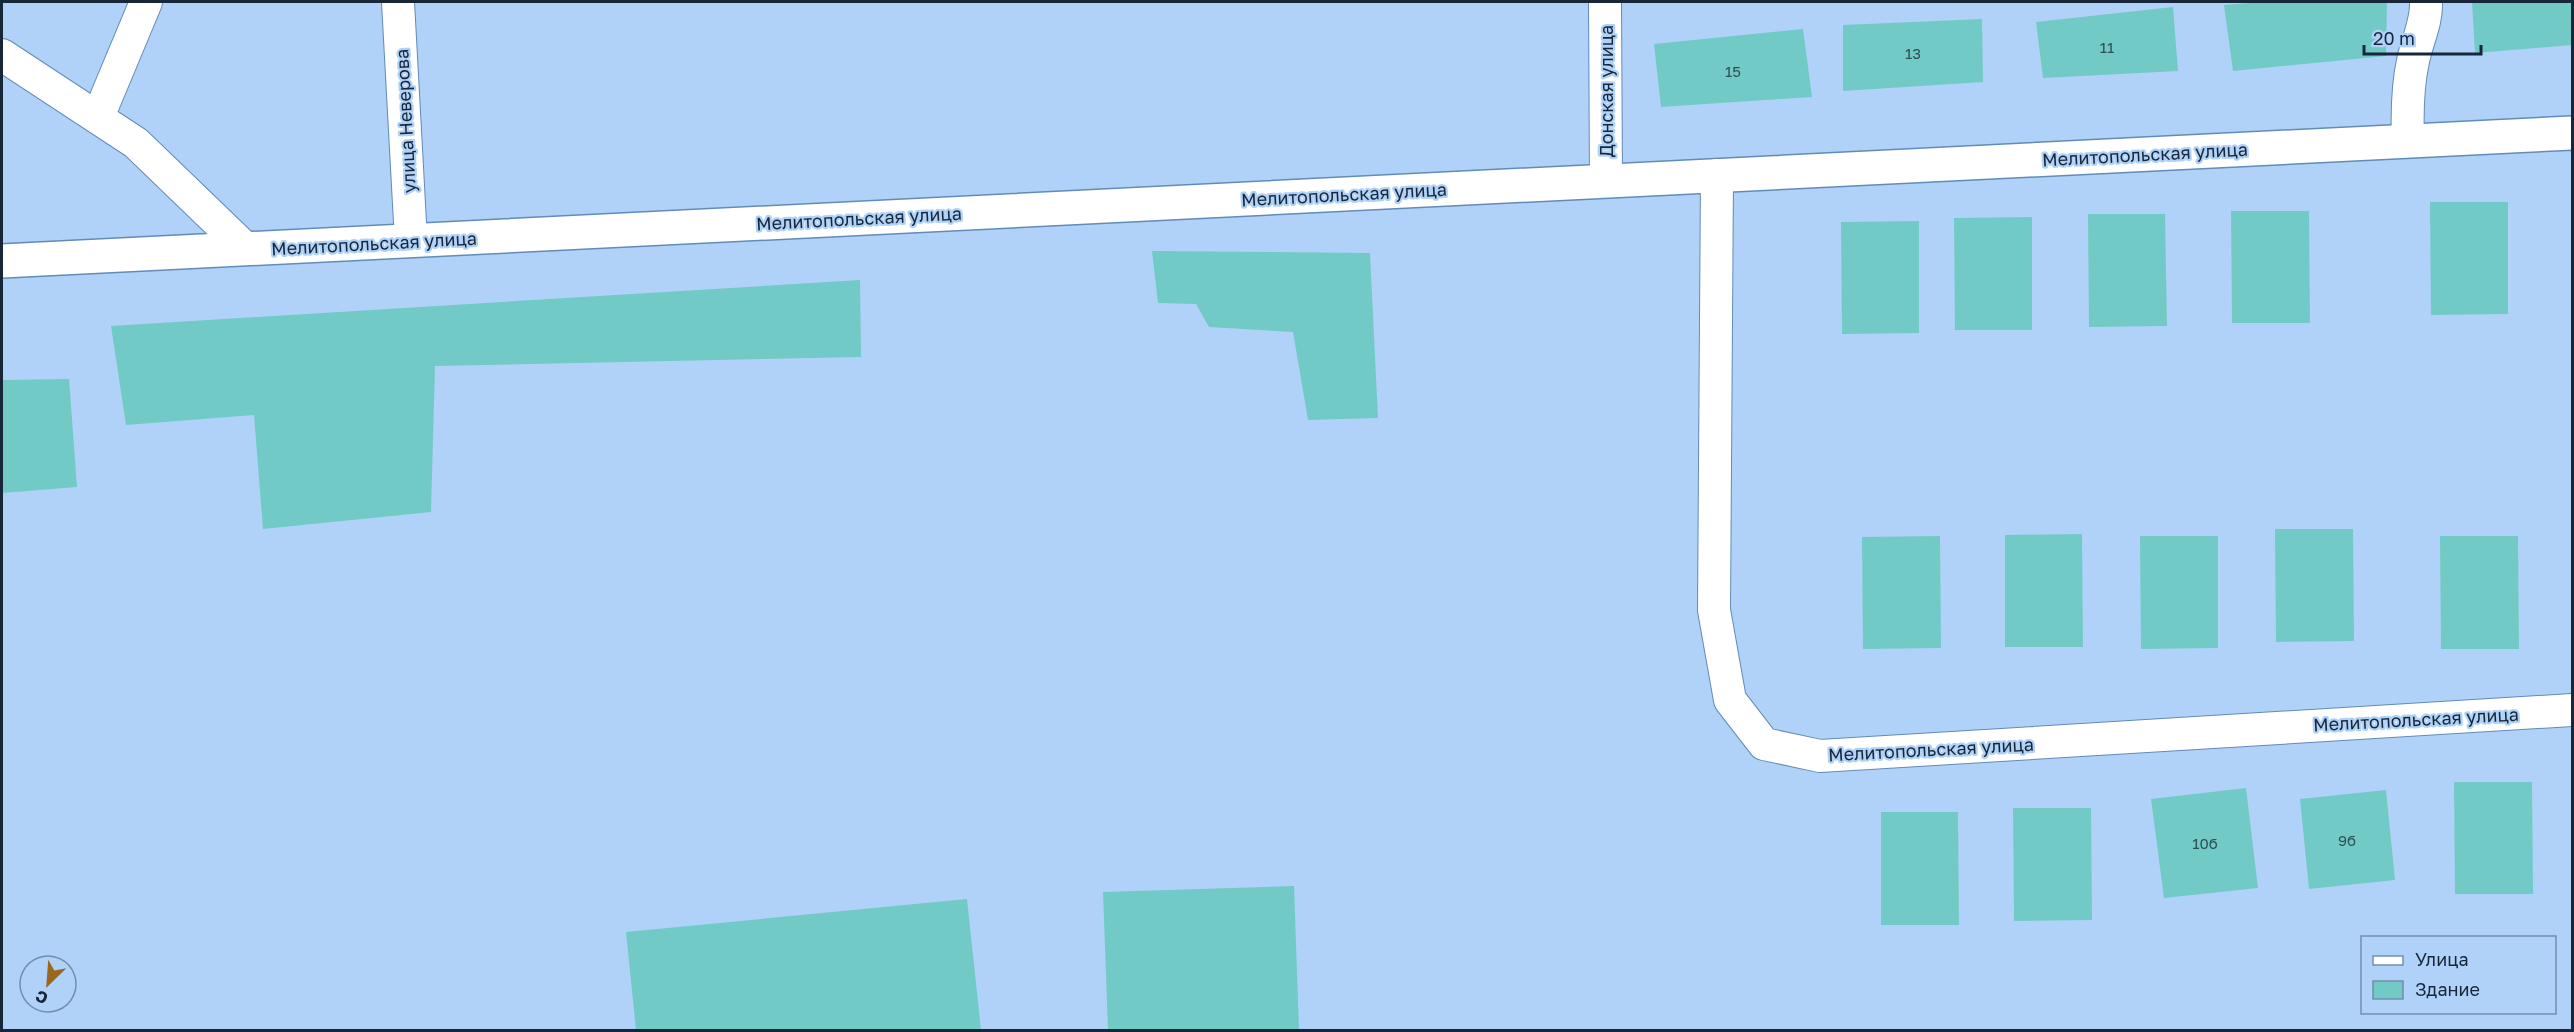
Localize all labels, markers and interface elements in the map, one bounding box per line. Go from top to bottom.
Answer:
scale bar [2364,18,2481,56]
street label: Донская улица [1595,25,1617,157]
text: 20 m [2373,27,2415,49]
house number: 11 [2100,38,2114,56]
house number: 13 [1905,44,1921,62]
street label: улица Неверова [390,48,420,194]
house number: 15 [1725,62,1741,80]
street label: Мелитопольская улица [2042,138,2248,170]
street label: Мелитопольская улица [1241,178,1447,210]
street label: Мелитопольская улица [756,202,962,234]
street label: Мелитопольская улица [271,227,477,259]
street label: Мелитопольская улица [2313,703,2519,735]
street label: Мелитопольская улица [1828,733,2034,765]
house number: 9б [2338,831,2356,849]
house number: 10б [2192,834,2218,852]
legend [2361,936,2556,1014]
text: Улица [2415,948,2469,970]
north arrow [18,954,78,1014]
text: Здание [2415,978,2480,1000]
text: С [32,986,51,1009]

